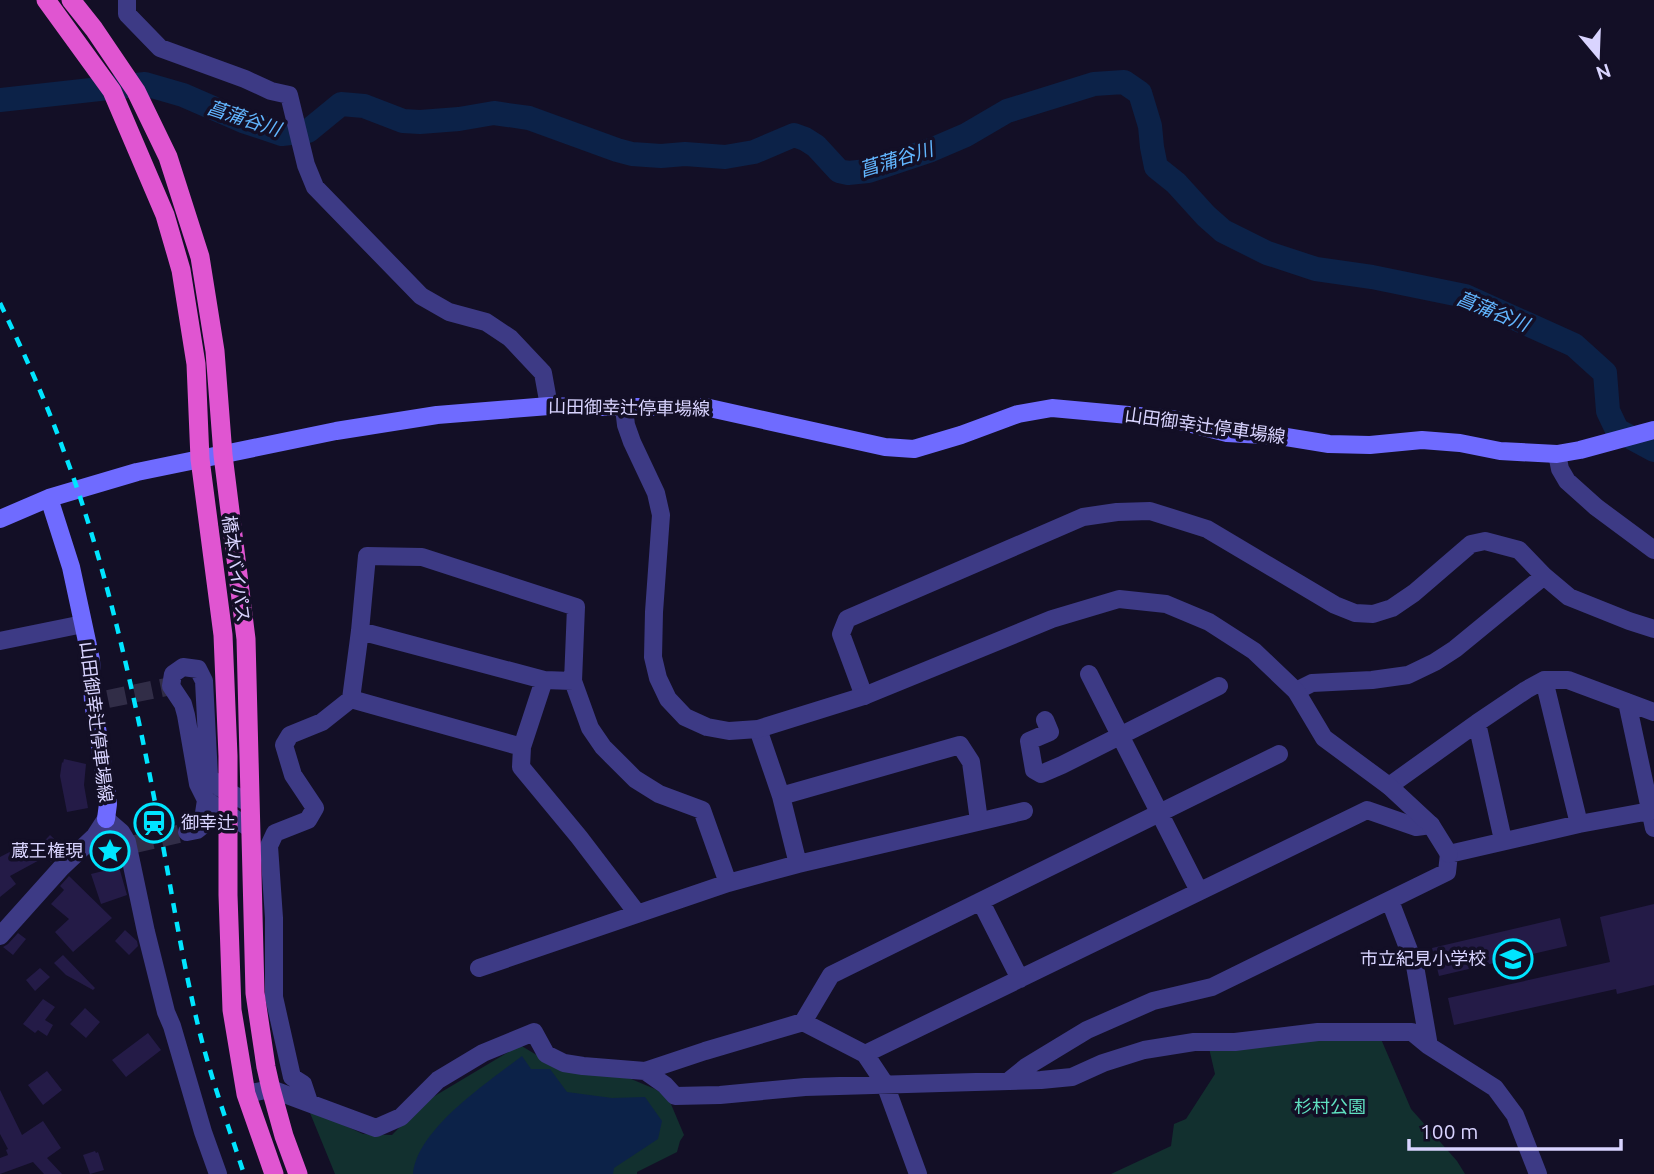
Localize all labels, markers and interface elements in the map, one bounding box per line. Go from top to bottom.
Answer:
north arrow [1563,21,1633,91]
text: N [1593,59,1614,85]
water label: 菖蒲谷川 [204,96,285,141]
water label: 菖蒲谷川 [856,137,937,181]
water label: 菖蒲谷川 [1454,287,1534,336]
street label: 山田御幸辻停車場線 [548,396,710,418]
street label: 山田御幸辻停車場線 [1124,404,1287,446]
street label: 橋本バイパス [220,514,254,624]
street label: 山田御幸辻停車場線 [77,640,117,803]
station icon: 御幸辻 [133,802,175,844]
place label: 御幸辻 [181,812,235,832]
place icon: 蔵王権現 [89,830,131,872]
place label: 蔵王権現 [11,840,83,860]
school or university icon: 市立紀見小学校 [1492,938,1534,980]
place label: 市立紀見小学校 [1360,948,1486,968]
park label: 杉村公園 [1294,1096,1366,1116]
scale bar [1409,1108,1621,1152]
text: 100 m [1420,1119,1478,1143]

